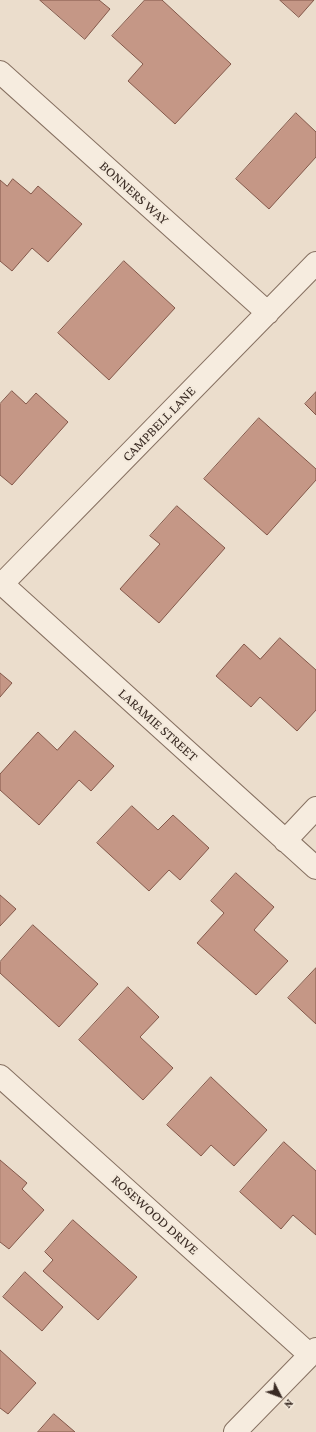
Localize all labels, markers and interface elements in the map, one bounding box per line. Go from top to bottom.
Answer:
street label: BONNERS WAY [96,158,172,228]
street label: CAMPBELL LANE [119,383,199,465]
street label: LARAMIE STREET [115,685,201,765]
street label: ROSEWOOD DRIVE [108,1172,202,1258]
north arrow [260,1376,300,1416]
text: N [282,1397,296,1411]

